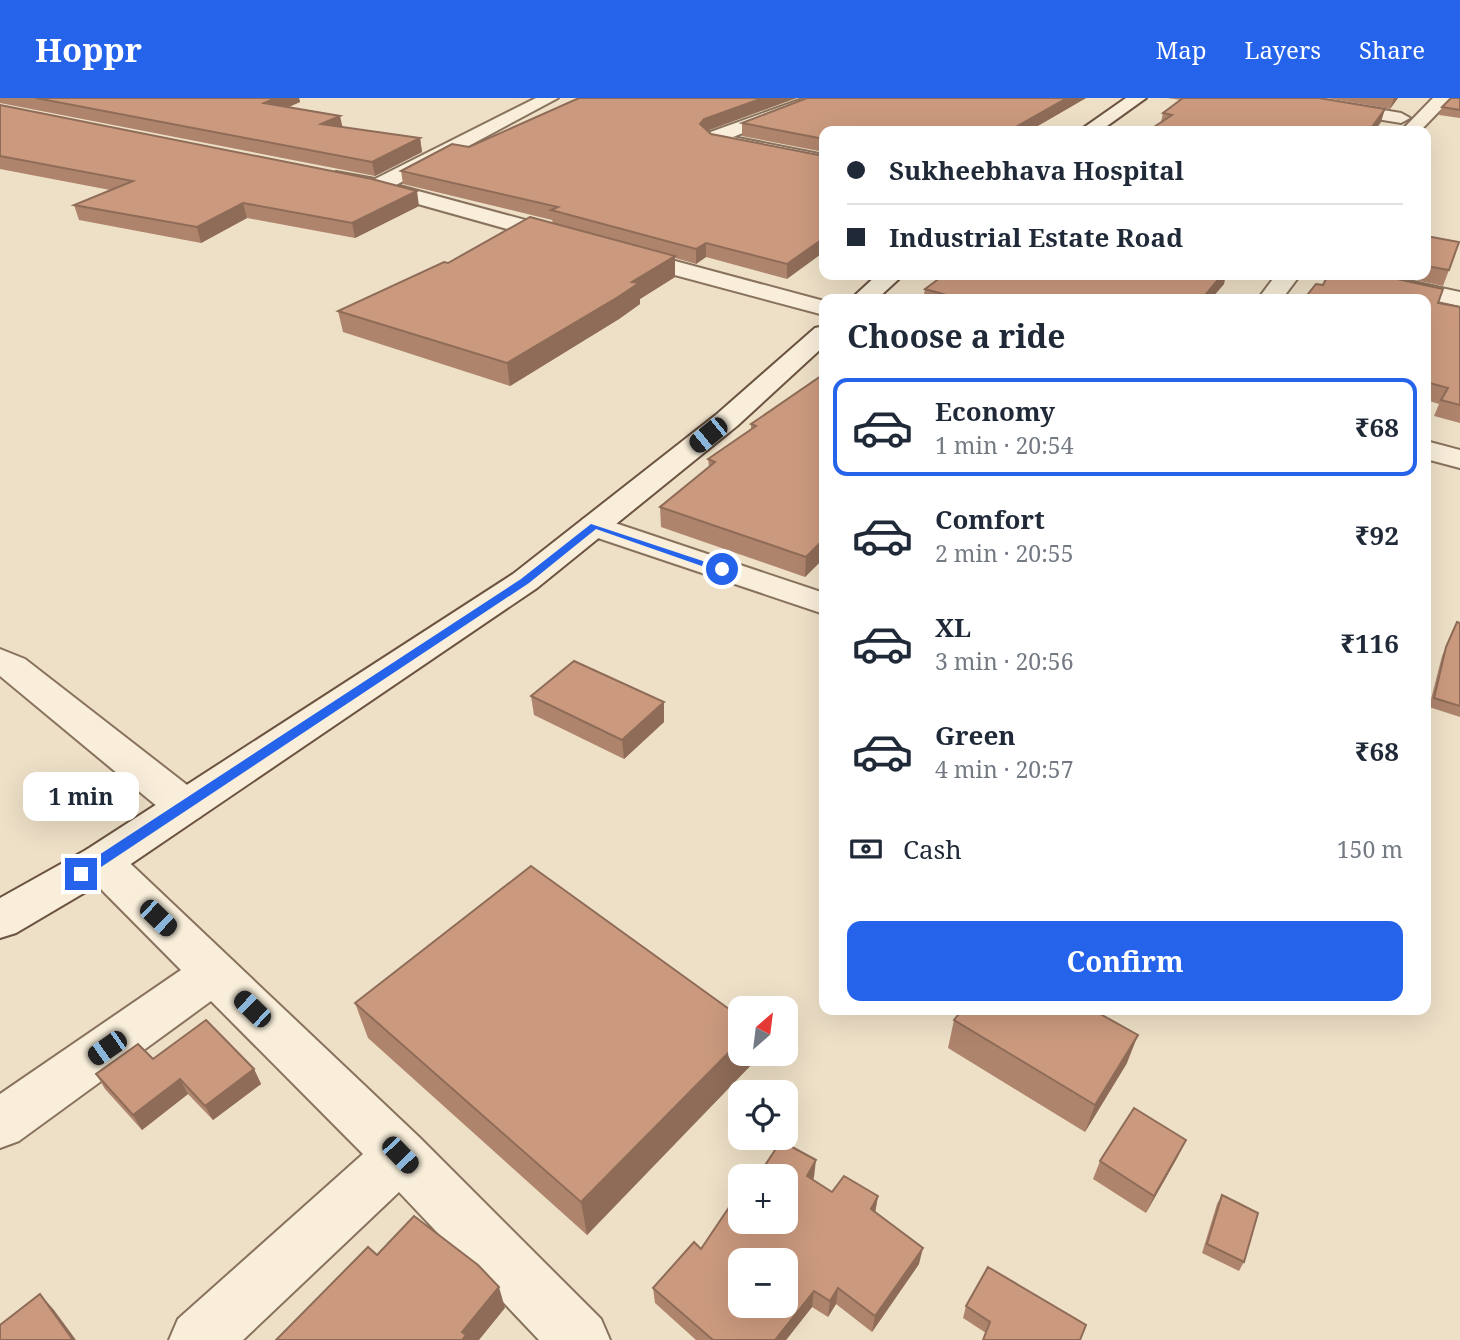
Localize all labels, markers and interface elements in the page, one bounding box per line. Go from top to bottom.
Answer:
text: Hoppr [35,27,142,72]
text: Map [1156,33,1207,66]
text: Layers [1245,33,1321,66]
text: Share [1359,33,1425,66]
text: Sukheebhava Hospital [889,152,1184,188]
text: Industrial Estate Road [889,219,1183,255]
text: Choose a ride [847,314,1066,357]
text: Economy [935,393,1055,429]
icon: car [851,396,914,459]
text: ₹68 [1355,409,1399,445]
car [686,414,731,456]
text: 1 min · 20:54 [935,429,1073,461]
text: Comfort [935,501,1045,537]
icon: car [851,504,914,567]
text: ₹92 [1355,517,1399,553]
text: 2 min · 20:55 [935,537,1073,569]
route start [706,553,738,585]
text: XL [935,609,971,645]
icon: car [851,612,914,675]
text: ₹116 [1340,625,1399,661]
text: 3 min · 20:56 [935,645,1073,677]
text: Green [935,717,1016,753]
icon: car [851,720,914,783]
text: ₹68 [1355,733,1399,769]
text: 4 min · 20:57 [935,753,1073,785]
callout: 1 min [23,772,139,822]
text: 1 min [48,780,114,812]
icon: cash [847,830,885,868]
text: Cash [903,831,962,867]
text: 150 m [1337,833,1403,865]
route end [65,858,97,890]
car [136,896,181,940]
button: Confirm [847,921,1403,1001]
car [230,987,275,1031]
north arrow [728,996,798,1066]
map controls [728,996,798,1318]
car [84,1027,131,1069]
button: locate [728,1080,798,1150]
car [378,1133,423,1177]
button: + [728,1164,798,1234]
button: − [728,1248,798,1318]

